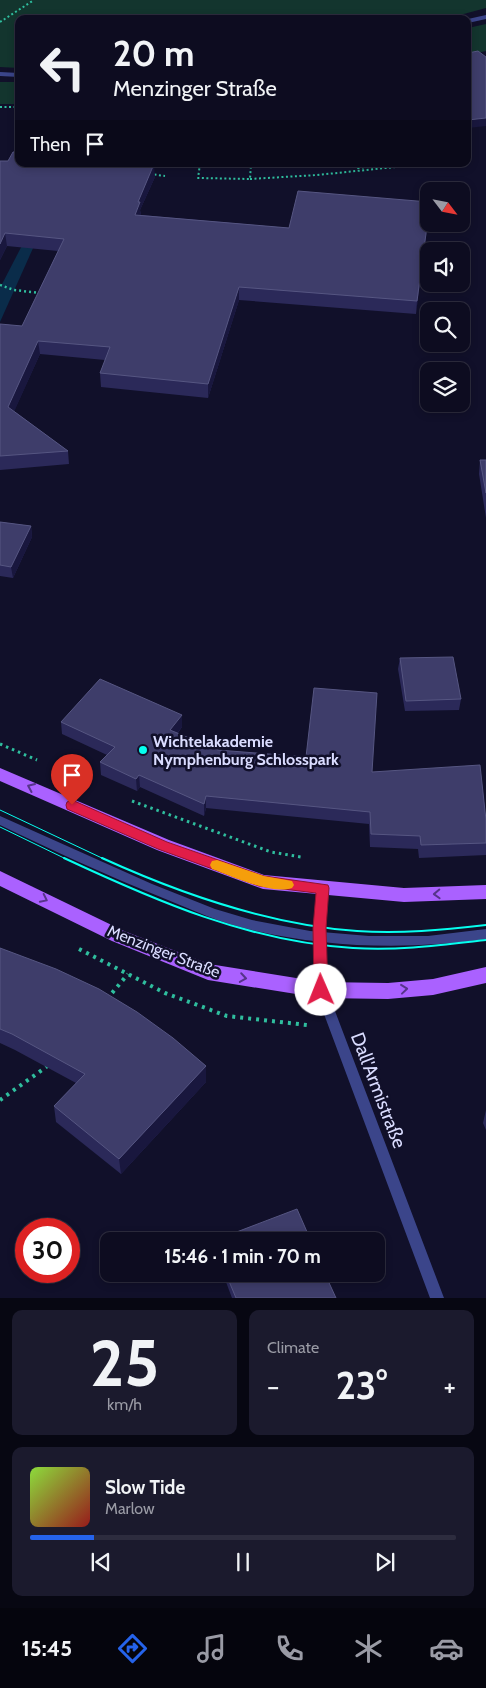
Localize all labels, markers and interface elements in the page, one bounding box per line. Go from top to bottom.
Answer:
text: 20 m [113,32,195,75]
icon: left [30,35,95,100]
text: Menzinger Straße [113,75,277,102]
icon: arrive [81,130,109,158]
text: Then [30,133,71,156]
north arrow [420,182,470,232]
map controls [420,182,470,412]
button: sound [420,242,470,292]
button: search [420,302,470,352]
button: layers [420,362,470,412]
place label: Wichtelakademie Nymphenburg Schlosspark [153,732,339,769]
marker: Wichtelakademie Nymphenburg Schlosspark [137,744,149,756]
pin [51,754,93,805]
icon: arrive [58,761,86,789]
one-way arrow [27,783,36,794]
one-way arrow [433,888,441,899]
one-way arrow [39,893,48,903]
street label: Menzinger Straße [105,921,223,982]
position arrow [294,963,346,1015]
one-way arrow [239,972,247,983]
one-way arrow [401,984,409,995]
street label: Dall'Armistraße [346,1029,411,1152]
speed limit sign: 30 [15,1218,80,1283]
text: 15:46 · 1 min · 70 m [164,1245,321,1268]
text: 25 [90,1323,159,1402]
text: Climate [267,1338,319,1357]
text: 23° [336,1362,387,1409]
text: − [267,1369,279,1403]
text: + [444,1369,456,1403]
text: km/h [107,1395,142,1414]
text: Slow Tide [105,1476,185,1499]
text: Marlow [105,1499,155,1518]
icon: previous [87,1548,115,1576]
icon: pause [229,1548,257,1576]
icon: next [371,1548,399,1576]
icon: directions [115,1631,150,1666]
icon: music [194,1631,229,1666]
icon: phone [272,1631,307,1666]
icon: climate [351,1631,386,1666]
icon: car [429,1631,464,1666]
text: 15:45 [22,1635,72,1662]

